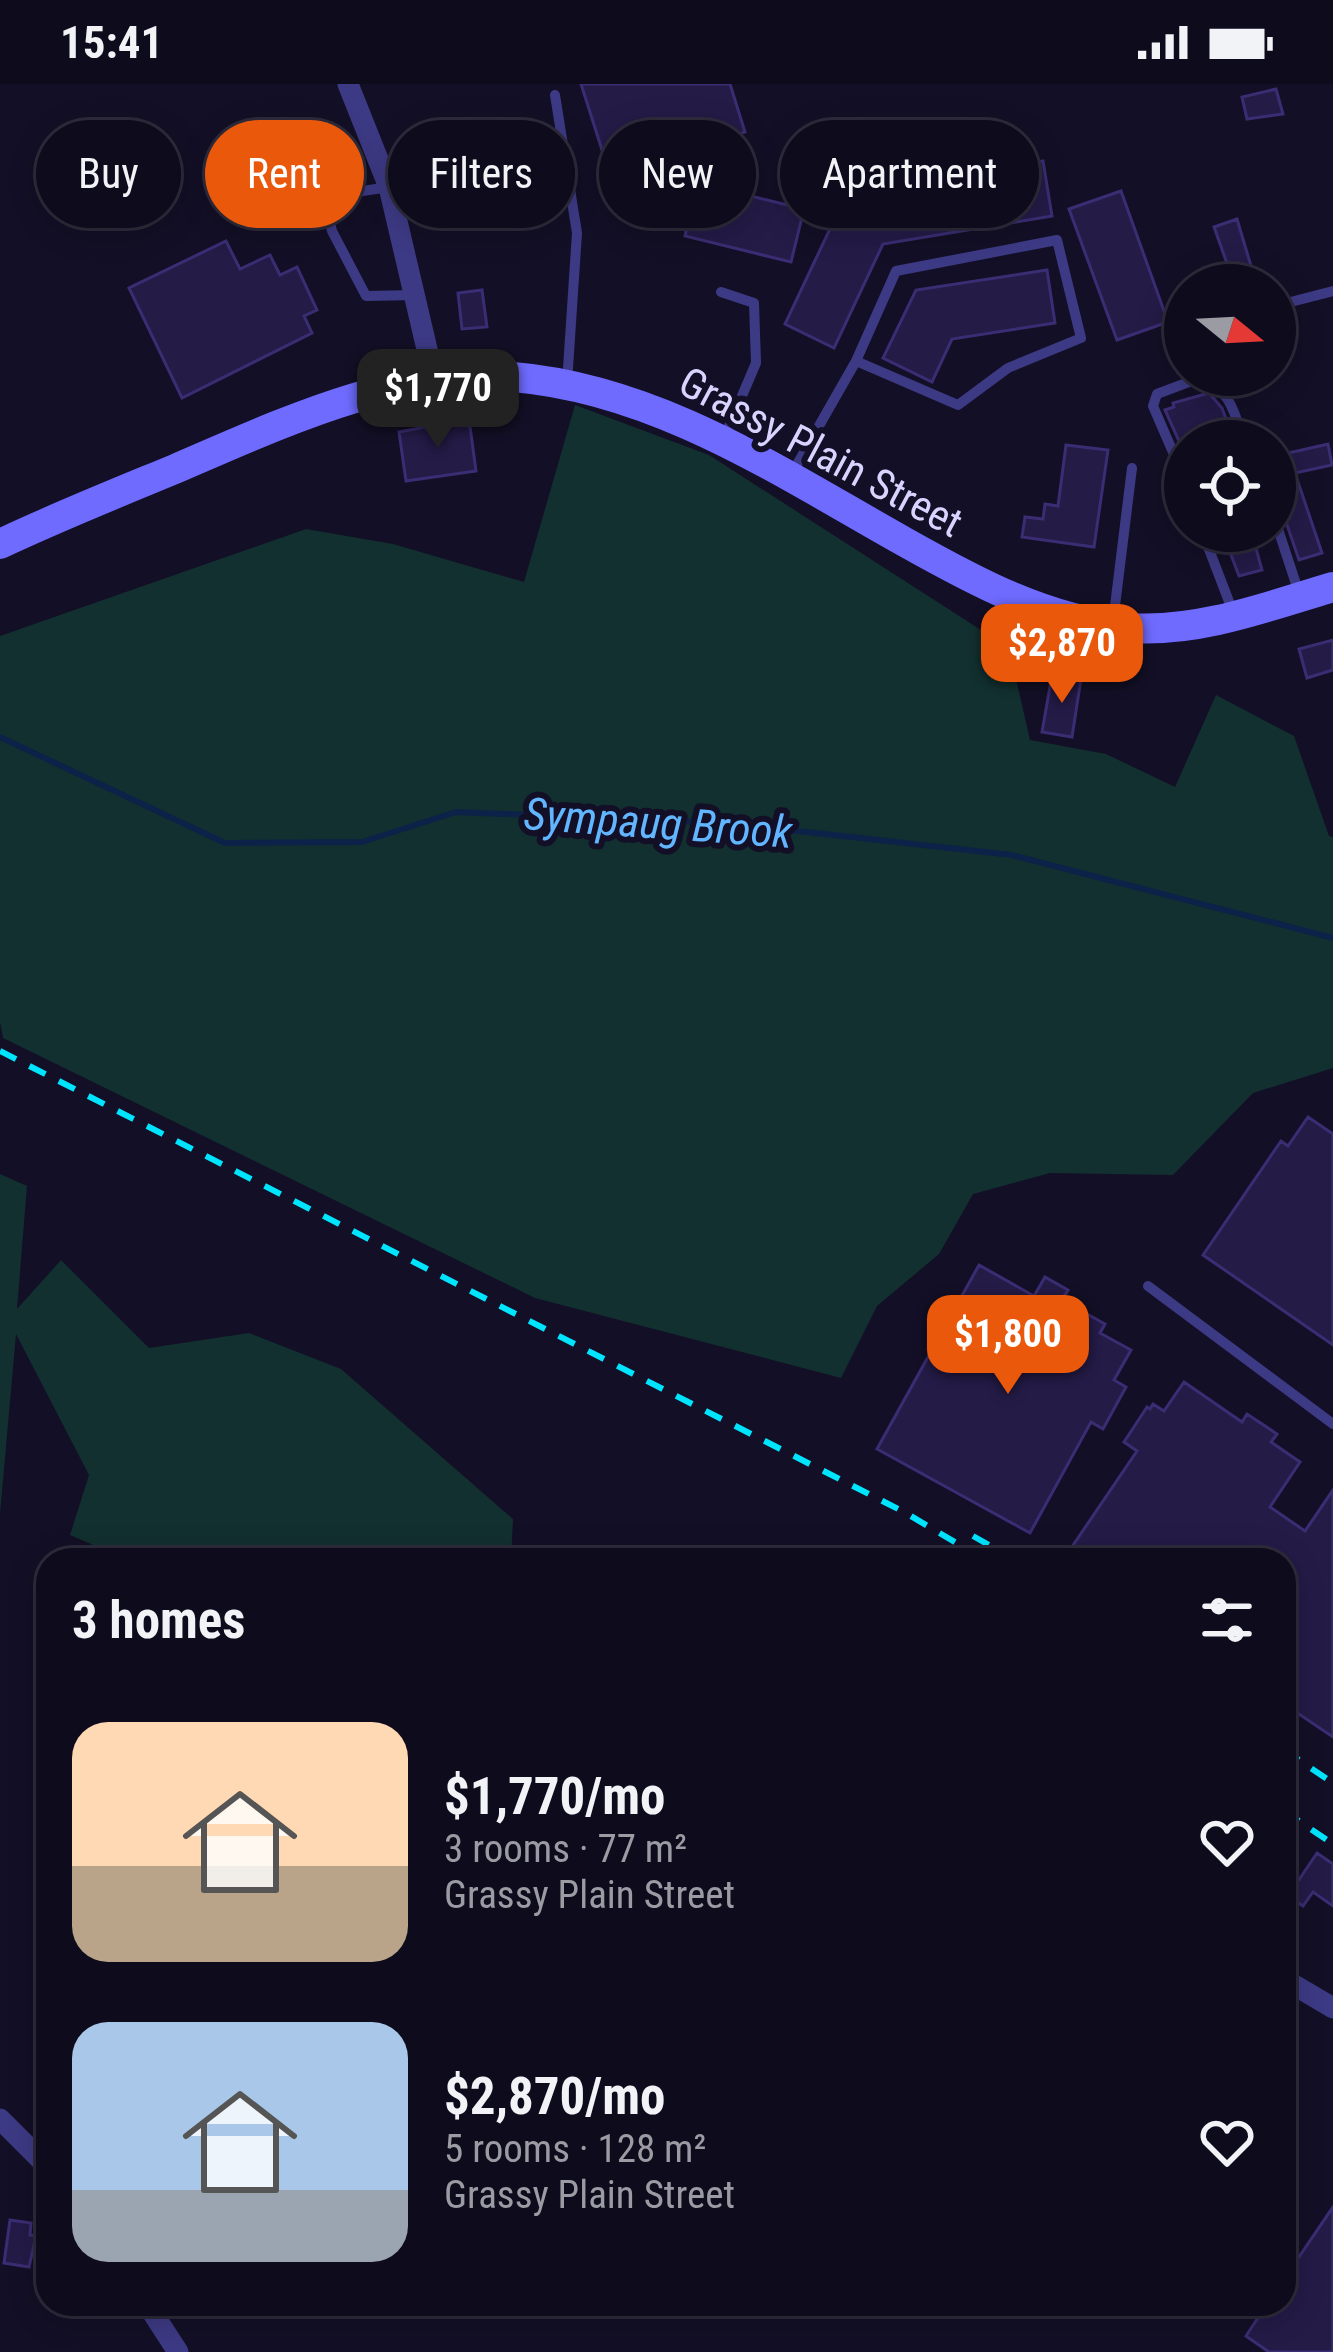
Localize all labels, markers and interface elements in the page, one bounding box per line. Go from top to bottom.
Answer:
text: 15:41 [60,16,163,69]
chip: Buy [36,120,181,228]
chip: Rent [205,120,364,228]
chip: Filters [388,120,575,228]
chip: New [599,120,756,228]
chip: Apartment [780,120,1039,228]
north arrow [1164,264,1296,396]
map controls [1164,264,1296,552]
pin: $1,770 [340,349,536,451]
street label: Grassy Plain Street [671,357,971,547]
text: $1,770 [384,365,492,411]
button: locate [1164,420,1296,552]
pin: $2,870 [964,604,1160,706]
text: $2,870 [1008,620,1116,666]
water label: Sympaug Brook [522,787,795,859]
pin: $1,800 [910,1295,1106,1397]
text: $1,800 [954,1311,1062,1357]
icon: filters [1194,1587,1260,1653]
text: 3 homes [72,1591,245,1650]
text: $1,770/mo [444,1767,665,1826]
icon: home [168,1770,312,1914]
icon: heart [1194,1809,1260,1875]
text: 3 rooms · 77 m² [444,1826,687,1872]
text: Grassy Plain Street [444,1872,735,1918]
text: $2,870/mo [444,2067,665,2126]
icon: home [168,2070,312,2214]
icon: heart [1194,2109,1260,2175]
text: 5 rooms · 128 m² [444,2126,706,2172]
text: Grassy Plain Street [444,2172,735,2218]

